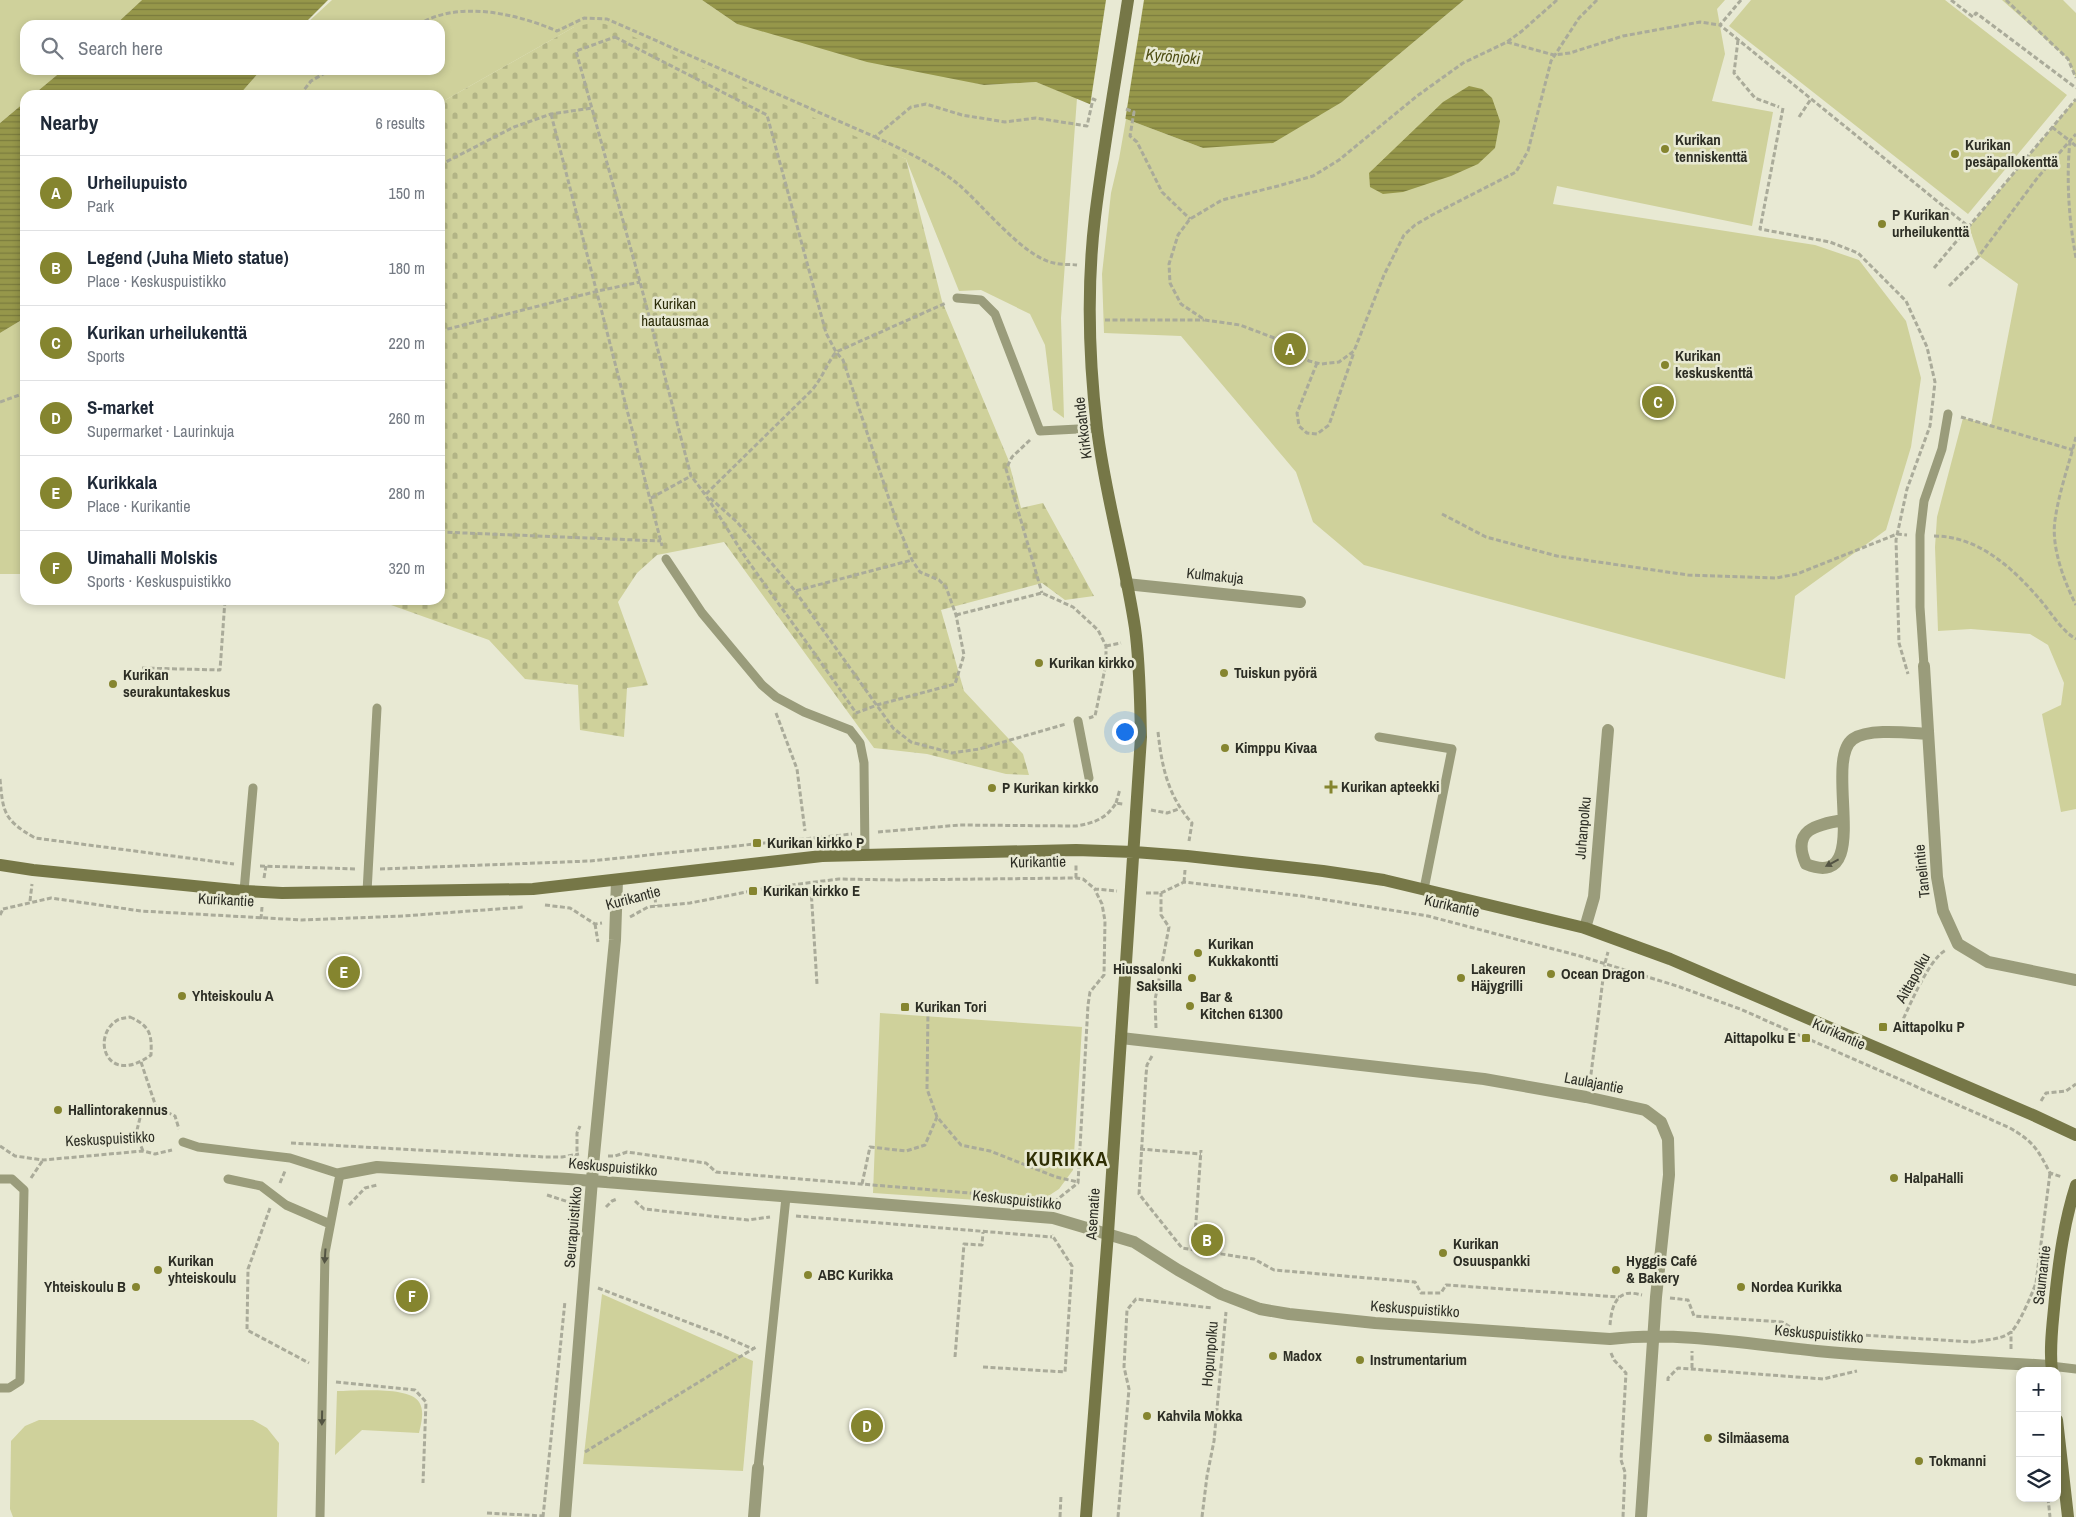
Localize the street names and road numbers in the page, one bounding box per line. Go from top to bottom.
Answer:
street label: Kirkkoahde [1068,396,1097,460]
street label: Kulmakuja [1185,562,1245,589]
street label: Juhanpolku [1569,796,1596,860]
street label: Tanelintie [1908,843,1935,899]
street label: Kurikantie [1010,851,1066,872]
street label: Kurikantie [603,880,663,915]
street label: Kurikantie [197,888,255,911]
street label: Kurikantie [1422,889,1482,922]
street label: Aittapolku [1890,949,1935,1008]
street label: Kurikantie [1809,1013,1869,1055]
street label: Laulajantie [1563,1066,1626,1099]
street label: Keskuspuistikko [65,1126,155,1151]
street label: Keskuspuistikko [568,1152,659,1181]
street label: Keskuspuistikko [971,1184,1063,1215]
street label: Seurapuistikko [558,1185,587,1269]
street label: Asematie [1080,1187,1105,1242]
street label: Saumantie [2027,1244,2056,1306]
street label: Keskuspuistikko [1370,1295,1461,1322]
street label: Keskuspuistikko [1774,1319,1865,1348]
street label: Hopunpolku [1196,1320,1223,1388]

